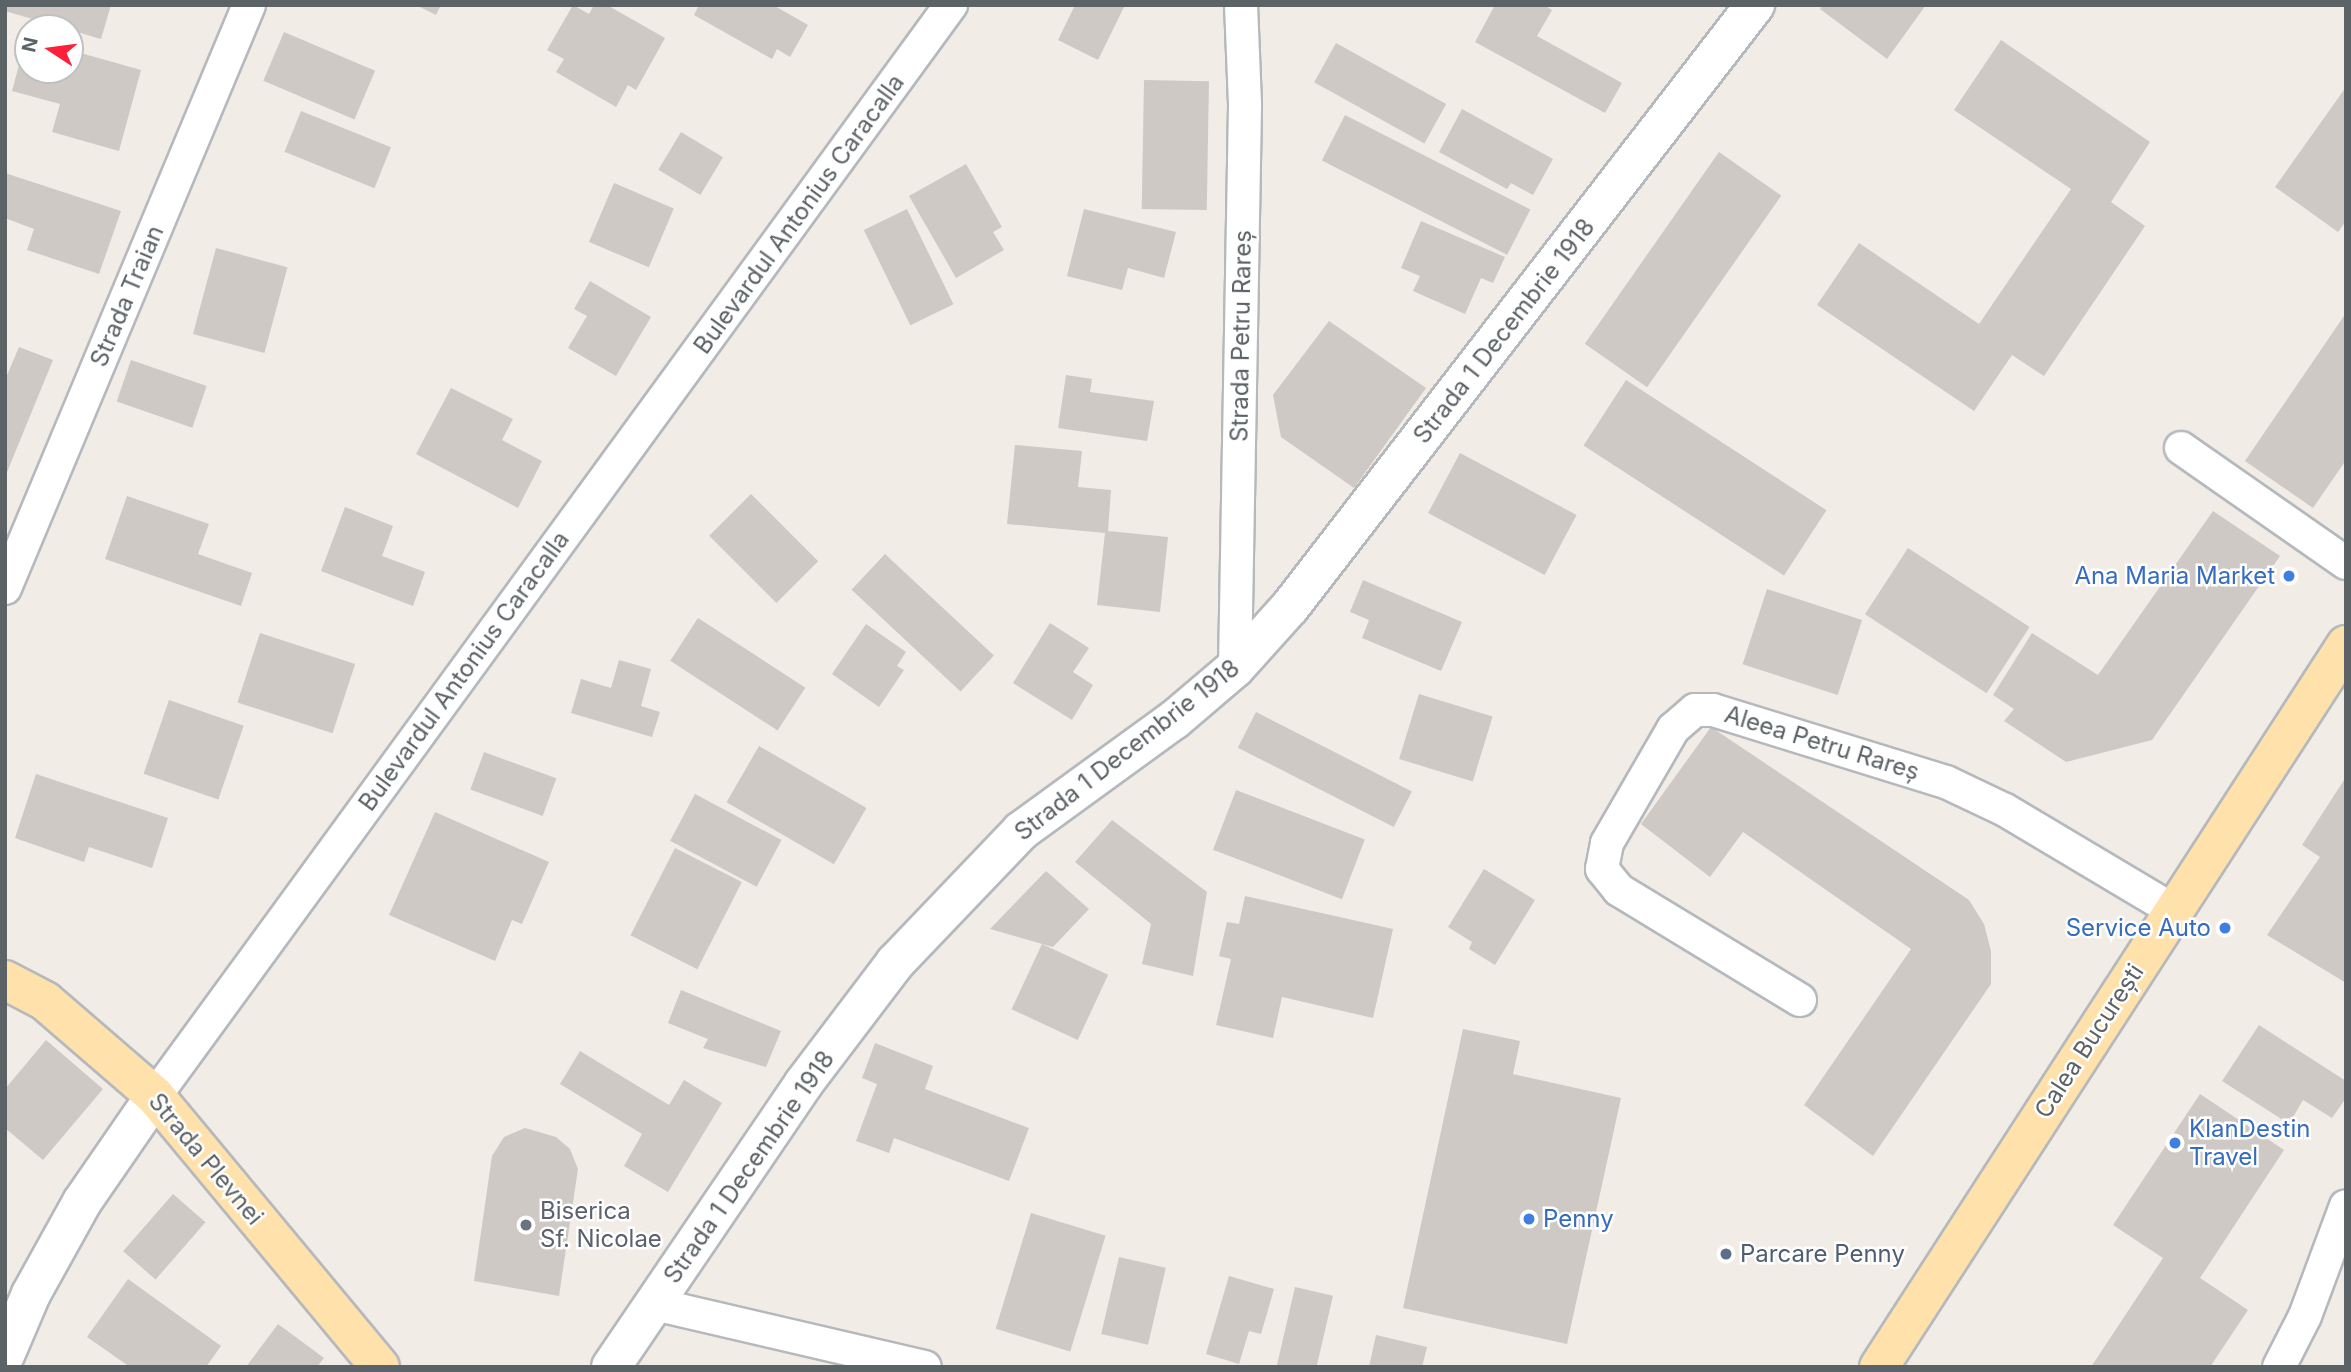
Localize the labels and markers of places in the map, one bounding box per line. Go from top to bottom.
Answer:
place label: Ana Maria Market [2074,562,2275,590]
marker: Ana Maria Market [2281,568,2297,584]
place label: Service Auto [2066,914,2211,942]
marker: Service Auto [2217,920,2233,936]
place label: KlanDestin Travel [2189,1115,2310,1171]
marker: KlanDestin Travel [2167,1135,2183,1151]
place label: Biserica Sf. Nicolae [540,1197,662,1253]
place label: Penny [1543,1205,1614,1233]
marker: Penny [1521,1211,1537,1227]
marker: Biserica Sf. Nicolae [518,1217,534,1233]
place label: Parcare Penny [1740,1240,1905,1268]
marker: Parcare Penny [1718,1246,1734,1262]

